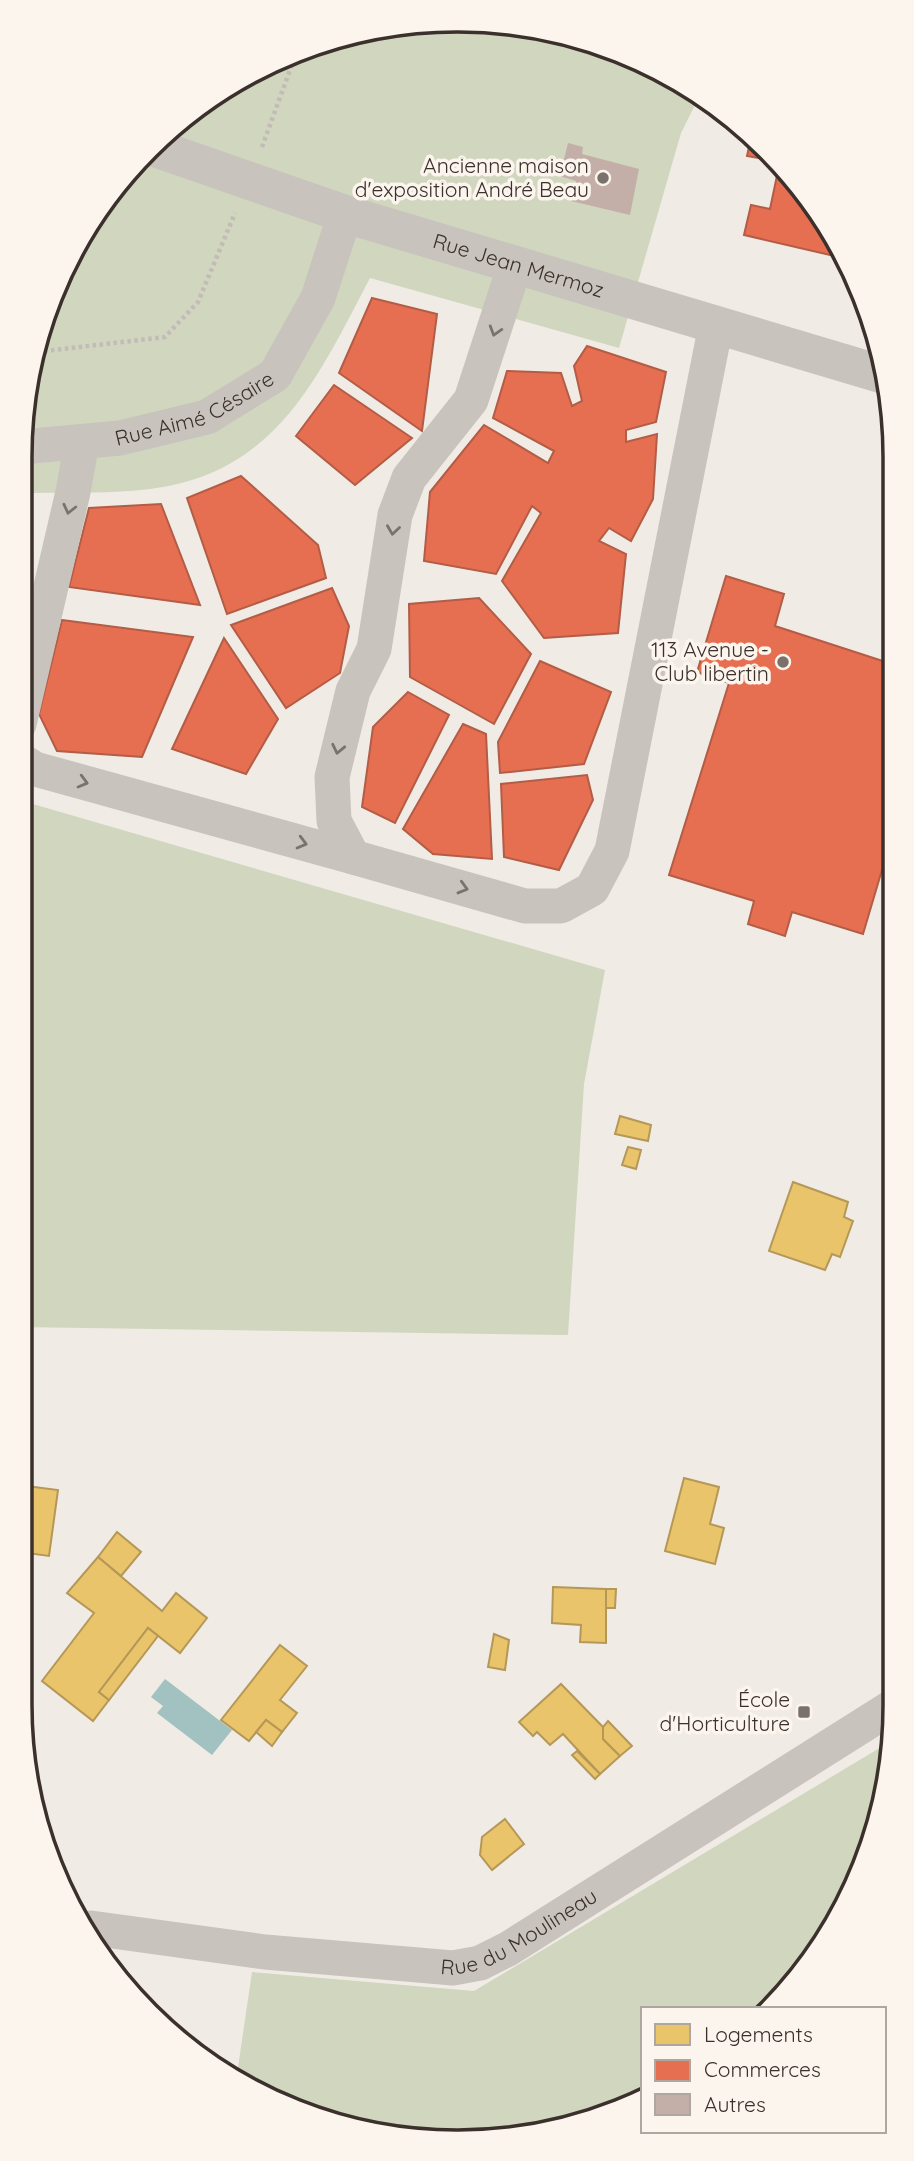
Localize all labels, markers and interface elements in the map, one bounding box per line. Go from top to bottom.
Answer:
place label: Ancienne maison d'exposition André Beau [355,152,589,202]
marker: Ancienne maison d'exposition André Beau [595,170,611,186]
street label: Rue Jean Mermoz [430,227,607,303]
one-way arrow [489,324,504,336]
street label: Rue Aimé Césaire [112,365,278,451]
one-way arrow [63,503,78,515]
one-way arrow [386,524,401,535]
place label: 113 Avenue - Club libertin [651,636,769,686]
marker: 113 Avenue - Club libertin [775,654,791,670]
one-way arrow [331,743,346,755]
one-way arrow [77,774,89,788]
one-way arrow [296,834,308,849]
one-way arrow [456,880,468,894]
place label: École d'Horticulture [660,1686,790,1736]
marker: École d'Horticulture [796,1704,812,1720]
street label: Rue du Moulineau [440,1882,602,1980]
legend [641,2007,886,2133]
text: Logements [704,2021,813,2047]
text: Commerces [704,2056,821,2082]
text: Autres [704,2091,766,2117]

